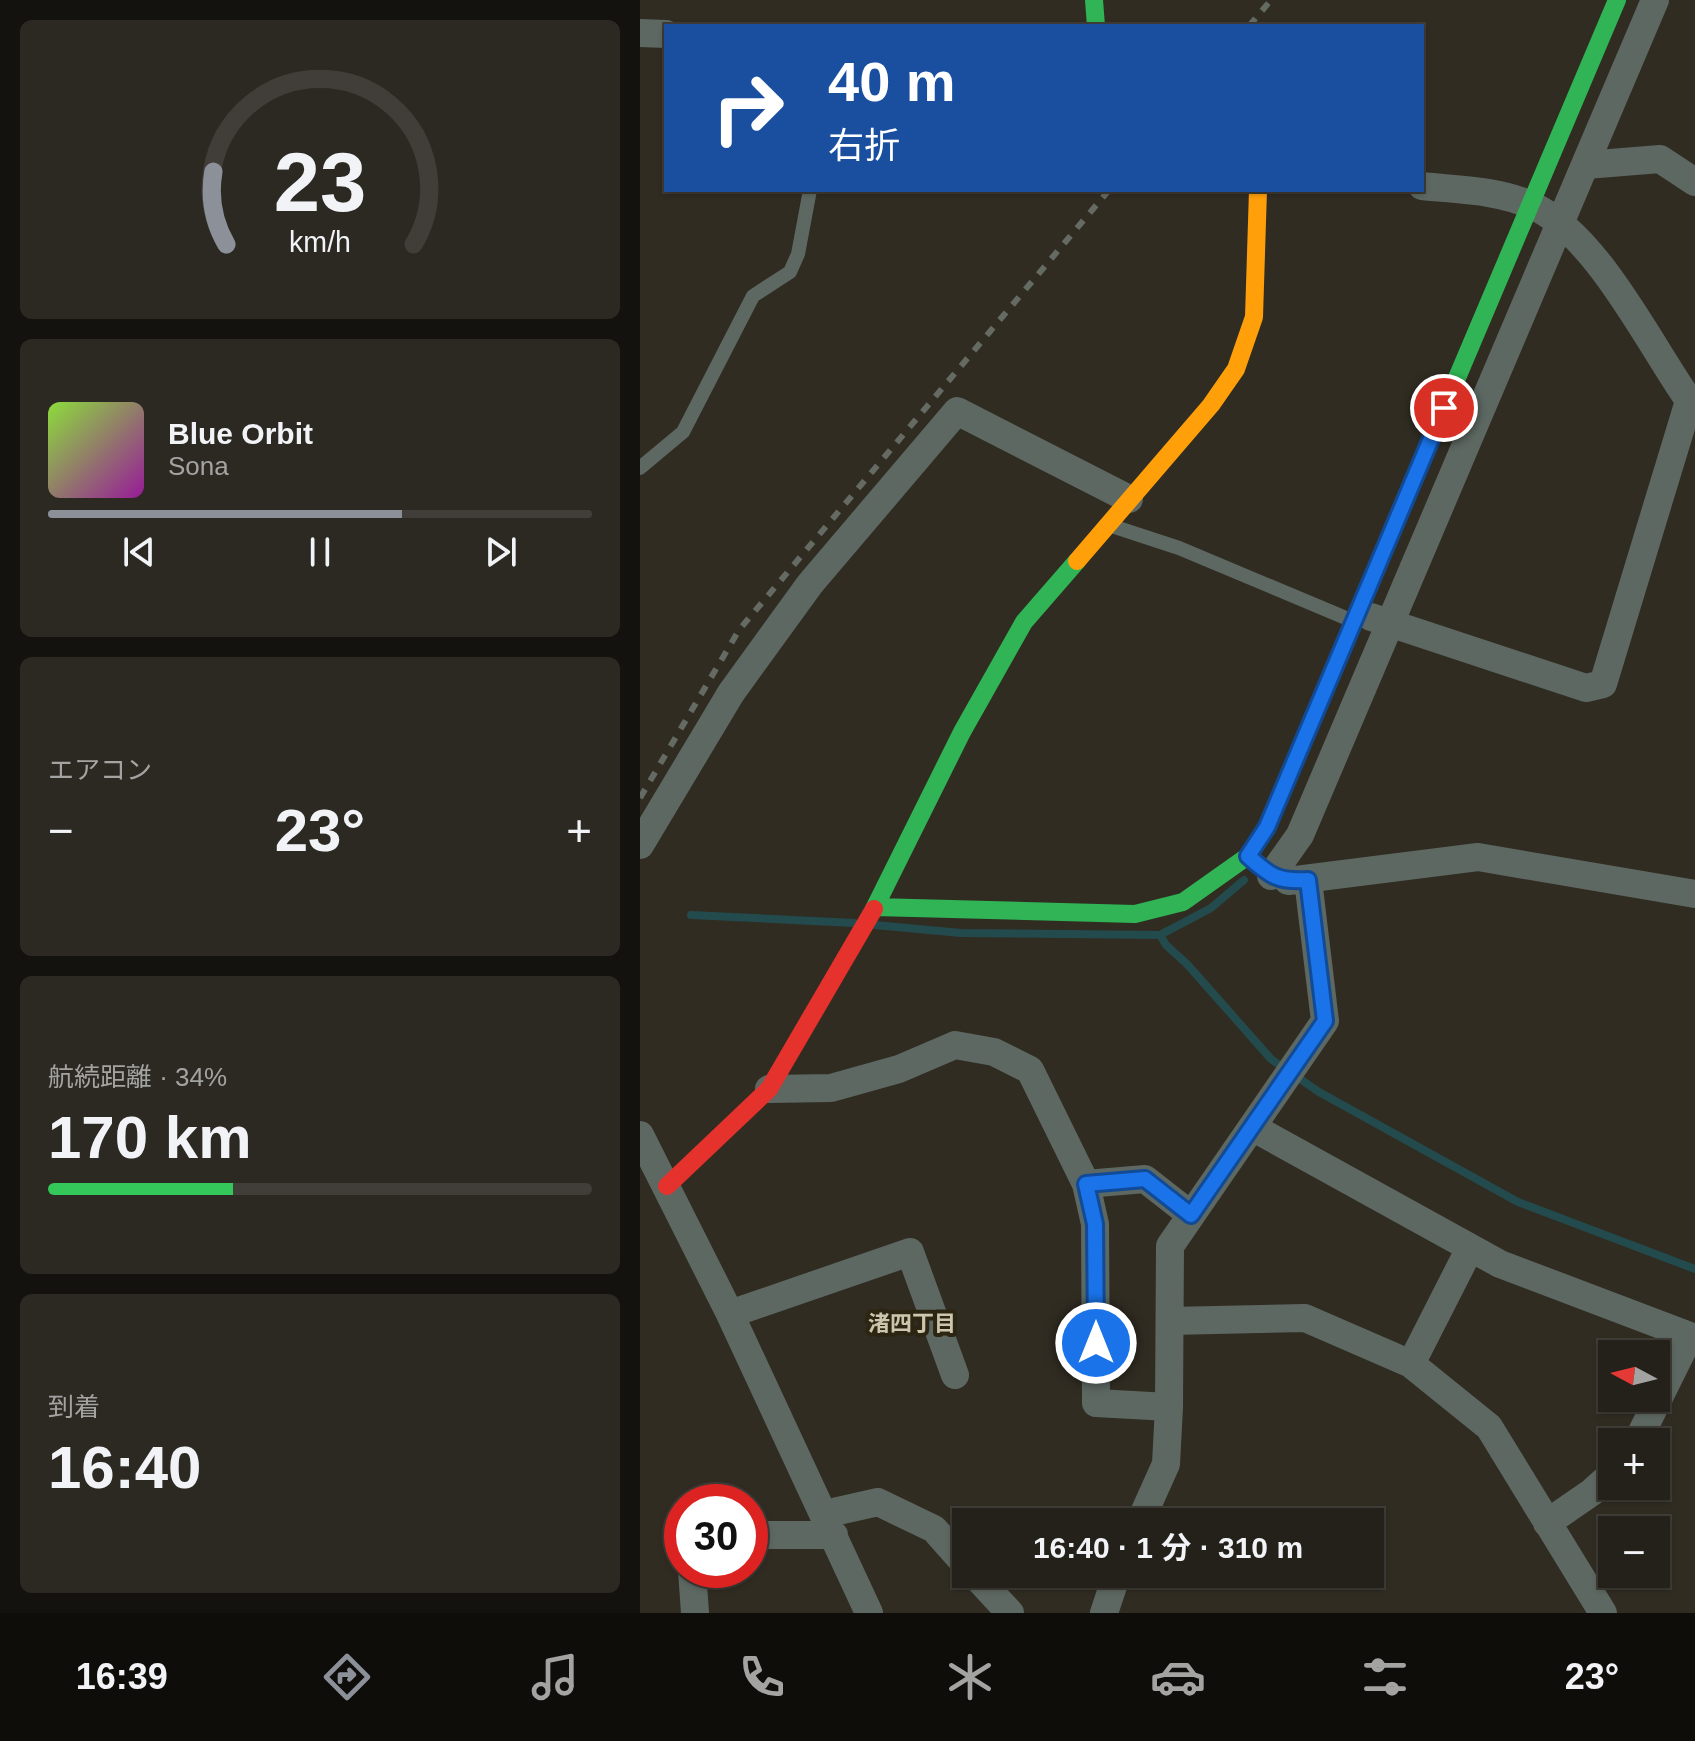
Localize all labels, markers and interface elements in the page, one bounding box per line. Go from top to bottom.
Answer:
text: 40 m [828,50,956,113]
icon: right [696,56,800,160]
text: 右折 [828,125,900,166]
text: 23 [274,136,366,229]
text: km/h [289,226,351,258]
pin [1410,374,1478,442]
icon: arrive [1422,386,1466,430]
text: Blue Orbit [168,417,313,450]
text: Sona [168,451,229,481]
icon: previous [117,530,161,574]
icon: pause [298,530,342,574]
icon: next [479,530,523,574]
text: エアコン [48,755,152,785]
text: 23° [275,797,365,864]
text: − [48,806,74,855]
text: + [566,806,592,855]
text: 航続距離 · 34% [48,1062,227,1092]
text: 170 km [48,1104,252,1171]
position arrow [1054,1301,1138,1385]
district label: 渚四丁目 [868,1311,956,1336]
north arrow [1598,1340,1670,1412]
map controls [1598,1340,1670,1588]
text: 到着 [48,1392,100,1422]
button: + [1598,1428,1670,1500]
text: 16:40 [48,1434,201,1501]
speed limit sign: 30 [664,1484,768,1588]
button: − [1598,1516,1670,1588]
text: 16:40 · 1 分 · 310 m [1033,1531,1303,1564]
icon: directions [319,1649,375,1705]
icon: music [527,1649,583,1705]
icon: phone [734,1649,790,1705]
icon: climate [942,1649,998,1705]
icon: car [1150,1649,1206,1705]
icon: filters [1357,1649,1413,1705]
text: 16:39 [76,1656,168,1697]
text: 23° [1565,1656,1619,1697]

